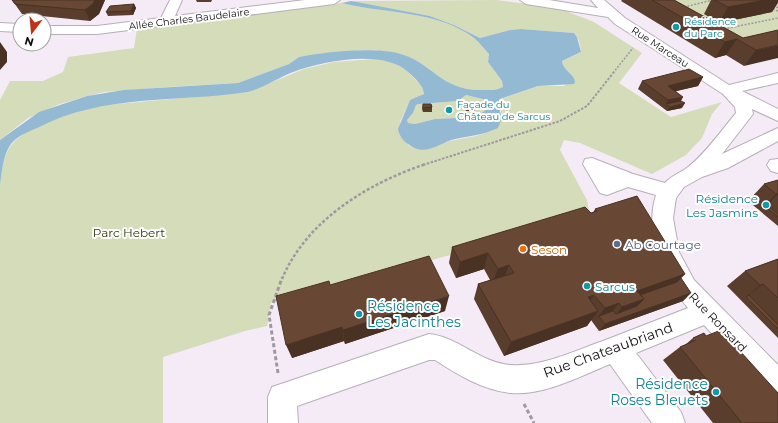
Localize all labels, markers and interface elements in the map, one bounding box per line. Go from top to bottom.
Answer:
street label: Allée Charles Baudelaire [128,5,250,33]
north arrow [12,12,52,52]
place label: Résidence du Parc [684,15,736,40]
marker: Résidence du Parc [671,22,681,32]
street label: Rue Marceau [629,24,691,70]
text: N [23,34,35,50]
place label: Façade du Château de Sarcus [457,98,550,123]
marker: Façade du Château de Sarcus [444,105,454,115]
place label: Résidence Les Jasmins [686,191,758,220]
marker: Résidence Les Jasmins [761,200,771,210]
park label: Parc Hebert [93,225,165,240]
place label: Ab Courtage [625,237,701,252]
marker: Ab Courtage [612,239,622,249]
place label: Seson [531,242,567,257]
marker: Seson [518,244,528,254]
place label: Sarcus [595,279,635,294]
marker: Sarcus [582,281,592,291]
street label: Rue Ronsard [686,289,750,355]
place label: Résidence Les Jacinthes [367,297,461,331]
marker: Résidence Les Jacinthes [354,309,364,319]
street label: Rue Chateaubriand [541,318,675,382]
place label: Résidence Roses Bleuets [610,375,708,409]
marker: Résidence Roses Bleuets [711,387,721,397]

